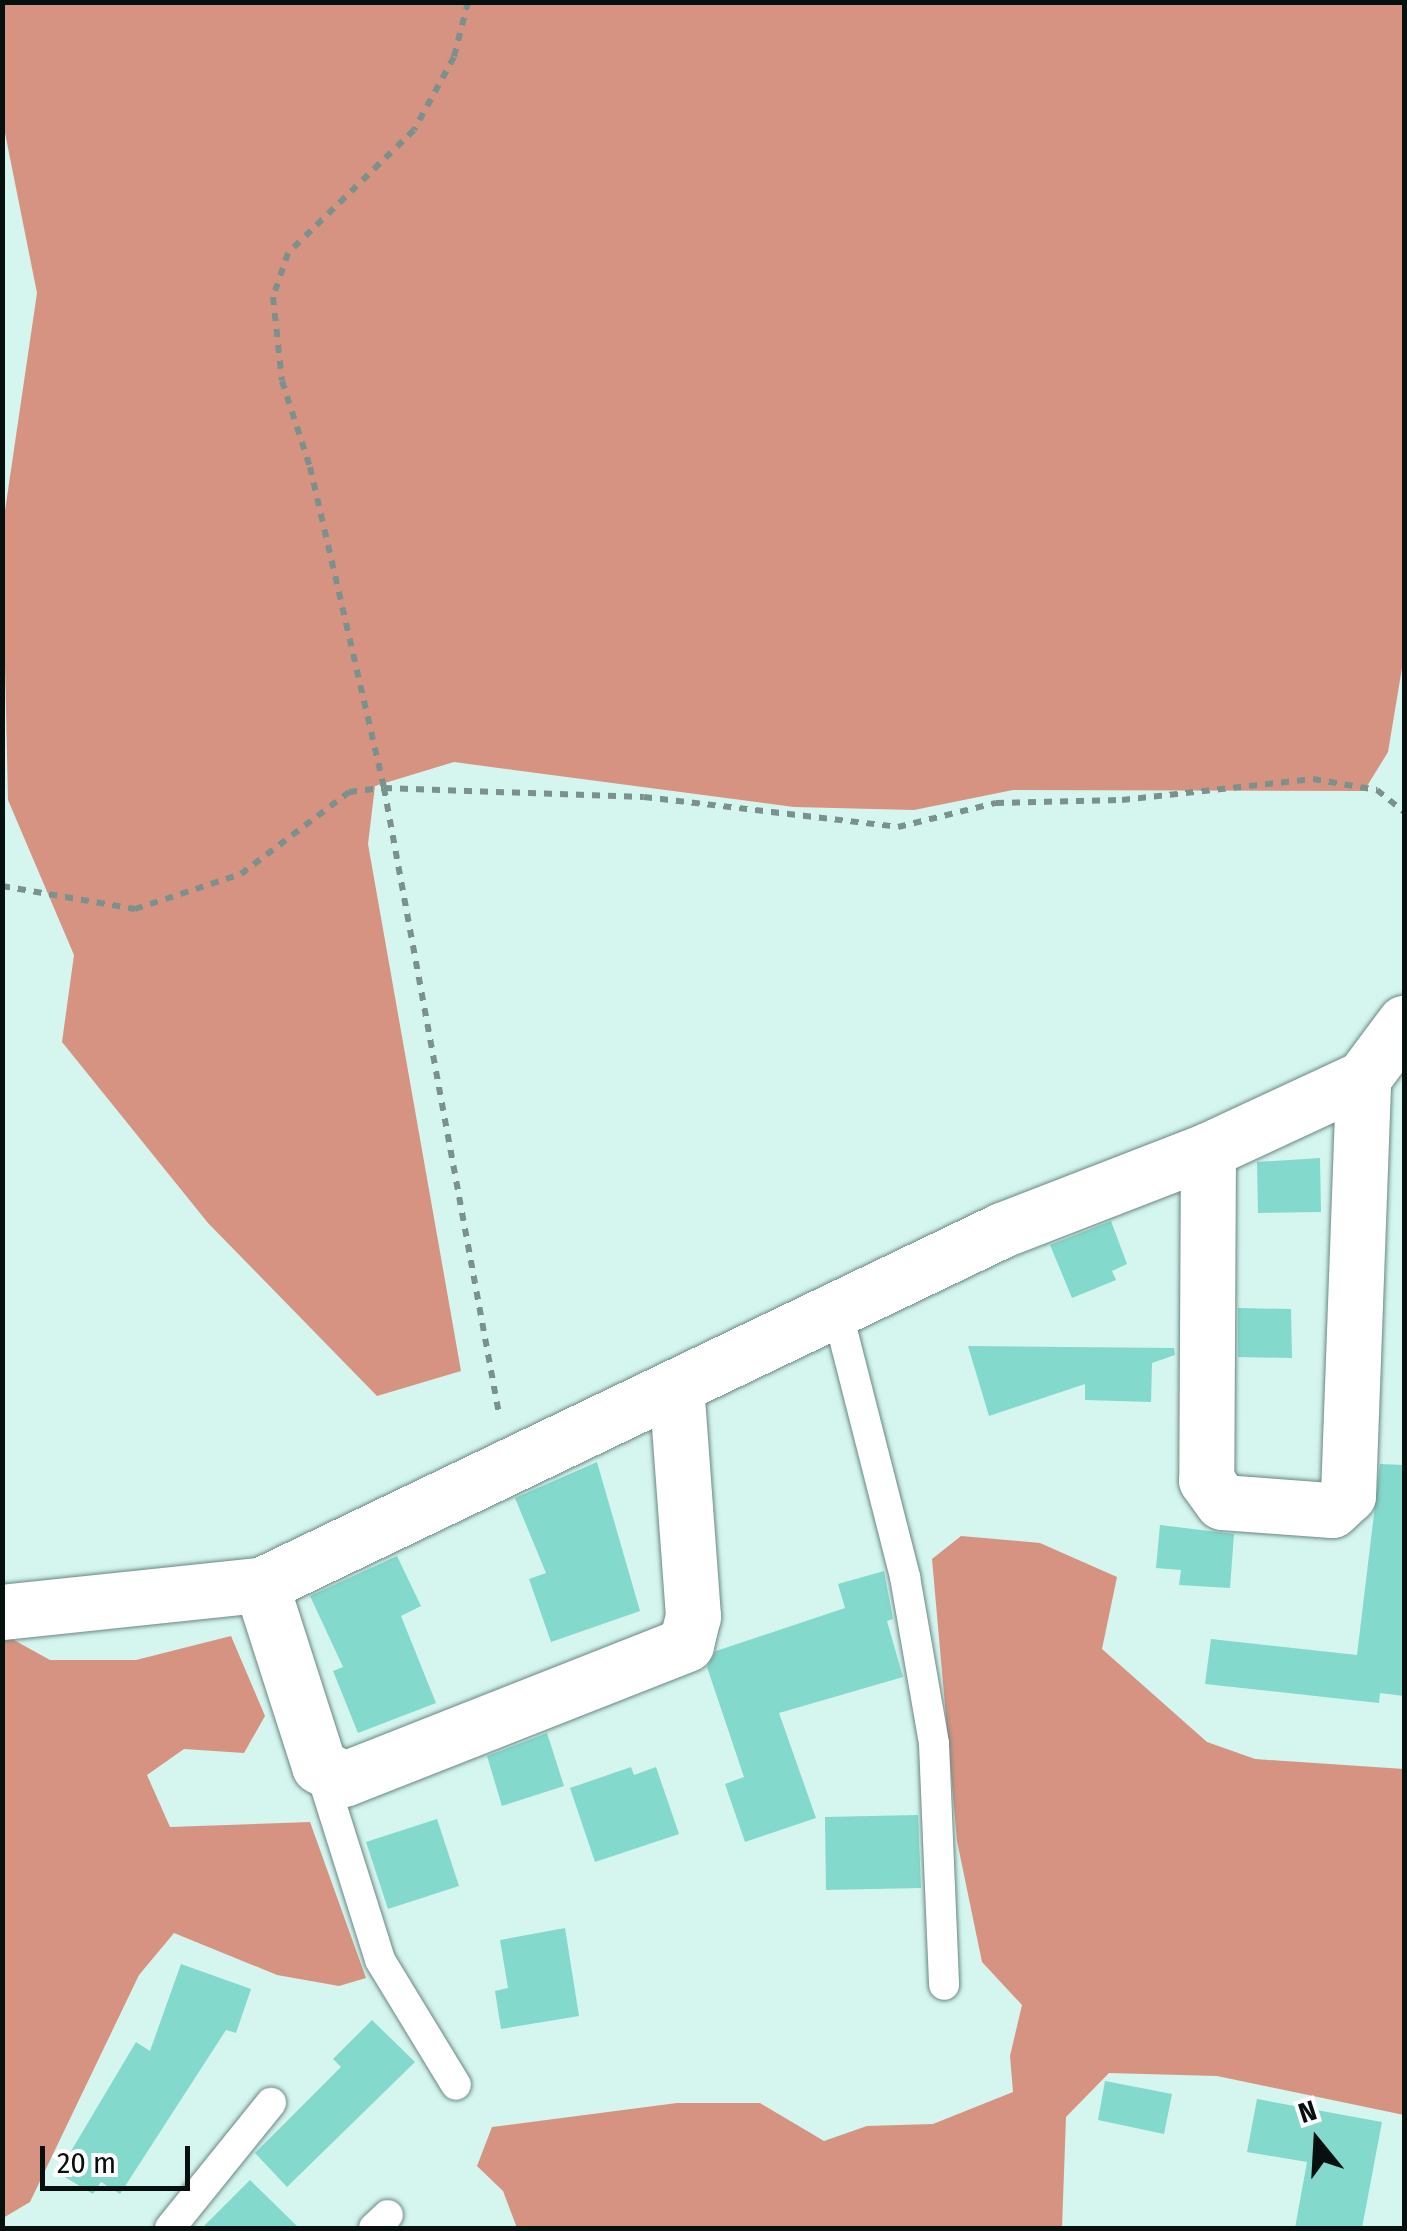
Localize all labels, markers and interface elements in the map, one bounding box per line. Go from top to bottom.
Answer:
north arrow [1267,2091,1367,2191]
text: N [1294,2094,1321,2130]
scale bar [45,2126,195,2188]
text: 20 m [57,2145,116,2181]

